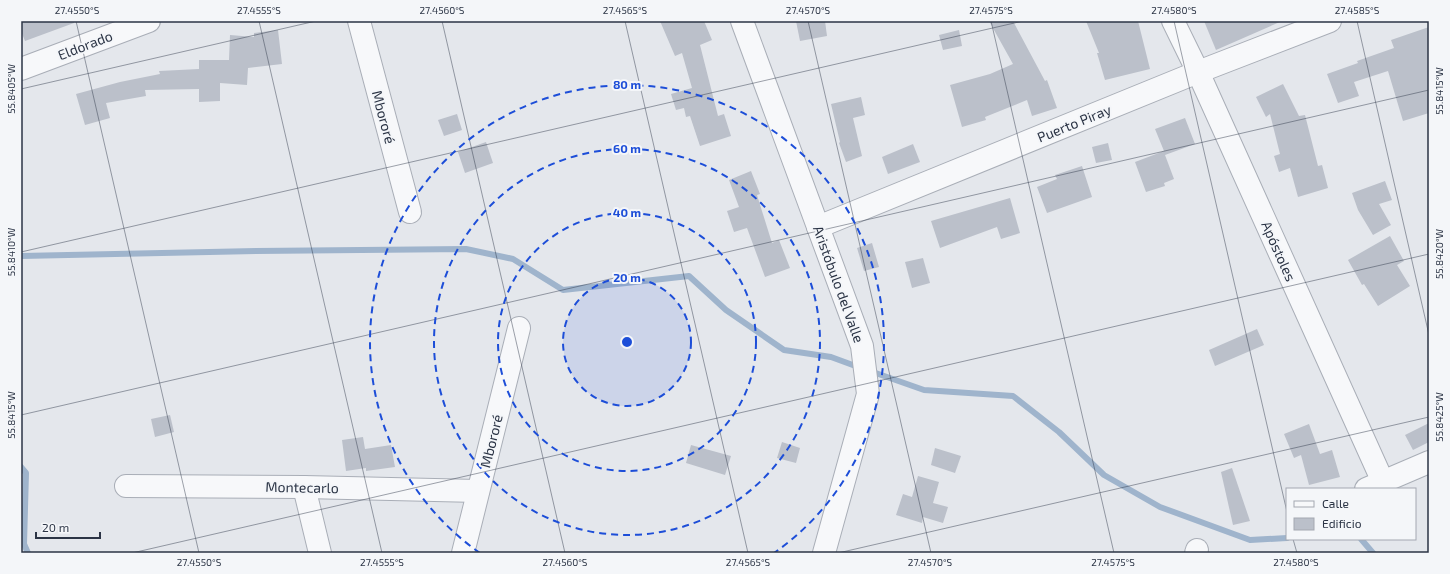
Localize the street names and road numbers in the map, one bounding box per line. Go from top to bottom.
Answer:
street label: Eldorado [55,27,115,63]
street label: Mbororé [369,88,399,146]
street label: Puerto Piray [1035,100,1114,146]
street label: Apóstoles [1258,218,1300,284]
street label: Aristóbulo del Valle [810,223,868,345]
street label: Mbororé [476,412,506,470]
street label: Montecarlo [265,478,339,496]

